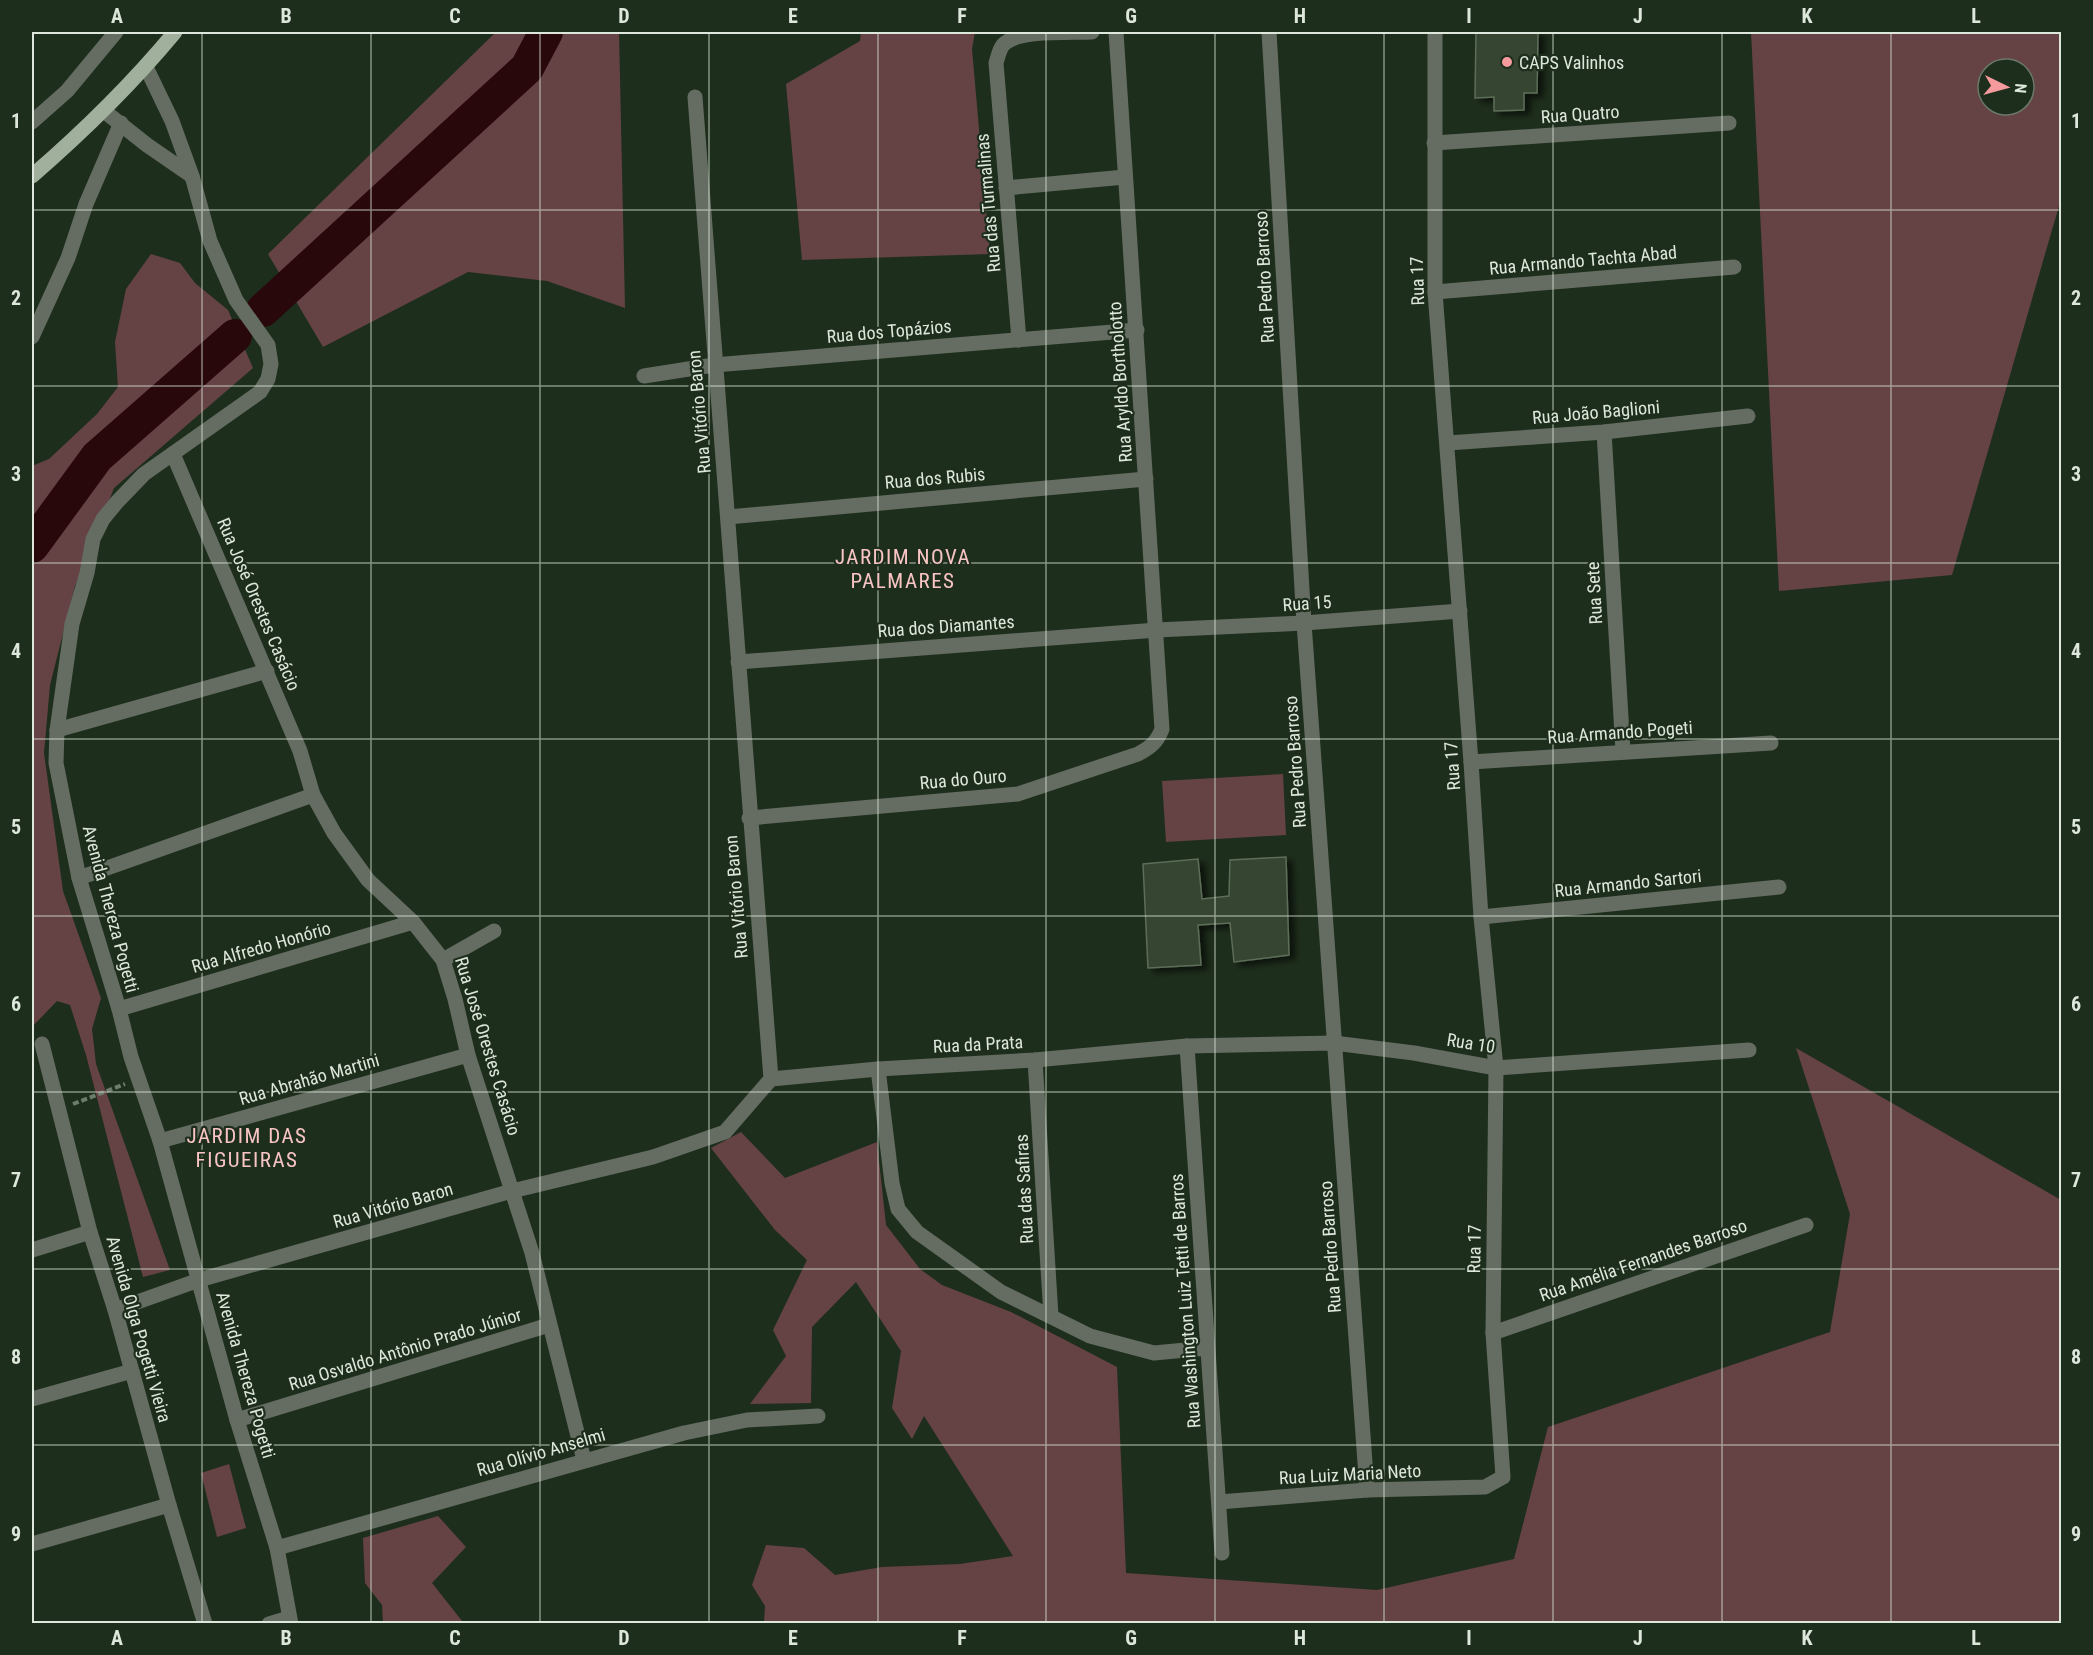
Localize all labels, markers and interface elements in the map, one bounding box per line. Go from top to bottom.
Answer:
text: A [111,4,123,28]
text: B [280,4,292,28]
text: C [449,4,461,28]
text: D [618,4,630,28]
text: E [788,4,798,28]
text: F [957,4,967,28]
text: G [1125,4,1137,28]
text: H [1294,4,1306,28]
text: I [1466,4,1472,28]
text: J [1633,4,1643,28]
text: K [1801,4,1813,28]
text: L [1971,4,1981,28]
place label: CAPS Valinhos [1519,52,1624,73]
marker: CAPS Valinhos [1500,55,1514,69]
north arrow [1976,57,2036,117]
text: N [2011,83,2030,94]
street label: Rua Quatro [1540,101,1620,127]
text: 1 [11,109,21,133]
text: 1 [2071,109,2081,133]
street label: Rua das Turmalinas [971,133,1005,273]
street label: Rua Pedro Barroso [1250,210,1278,344]
street label: Rua Armando Tachta Abad [1488,241,1678,279]
street label: Rua 17 [1406,256,1428,306]
text: 2 [11,286,21,310]
text: 2 [2071,286,2081,310]
street label: Rua Aryldo Bortholotto [1104,301,1136,463]
street label: Rua dos Topázios [826,315,952,347]
street label: Rua Vitório Baron [683,349,715,475]
street label: Rua João Baglioni [1531,396,1661,428]
text: 3 [11,462,21,486]
text: 3 [2071,462,2081,486]
street label: Rua dos Rubis [884,463,986,493]
street label: Rua José Orestes Casácio [213,514,305,694]
district label: JARDIM NOVA PALMARES [835,545,971,593]
street label: Rua Sete [1582,561,1606,625]
street label: Rua 15 [1282,591,1332,615]
street label: Rua dos Diamantes [877,611,1015,641]
text: 4 [11,639,21,663]
text: 4 [2071,639,2081,663]
street label: Rua Pedro Barroso [1280,695,1310,829]
street label: Rua Armando Pogeti [1547,716,1693,748]
street label: Rua 17 [1440,741,1464,791]
street label: Rua do Ouro [919,765,1007,793]
text: 5 [11,815,21,839]
text: 5 [2071,815,2081,839]
street label: Avenida Thereza Pogetti [79,823,143,995]
street label: Rua Vitório Baron [720,834,752,960]
street label: Rua Armando Sartori [1554,865,1702,901]
street label: Rua Alfredo Honório [189,917,333,977]
street label: Rua José Orestes Casácio [451,954,525,1138]
text: 6 [11,992,21,1016]
text: 6 [2071,992,2081,1016]
street label: Rua 10 [1445,1029,1497,1057]
street label: Rua da Prata [932,1031,1024,1057]
street label: Rua Abrahão Martini [236,1049,382,1109]
district label: JARDIM DAS FIGUEIRAS [187,1124,307,1172]
street label: Rua das Safiras [1011,1134,1037,1244]
text: 7 [11,1168,21,1192]
text: 7 [2071,1168,2081,1192]
street label: Rua Washington Luiz Tetti de Barros [1166,1173,1204,1429]
street label: Rua Vitório Baron [331,1178,455,1232]
street label: Rua Pedro Barroso [1315,1180,1345,1314]
street label: Rua Amélia Fernandes Barroso [1536,1215,1750,1305]
street label: Rua 17 [1463,1224,1485,1274]
street label: Avenida Olga Pogetti Vieira [102,1233,176,1425]
street label: Avenida Thereza Pogetti [212,1289,280,1461]
street label: Rua Osvaldo Antônio Prado Júnior [286,1303,524,1394]
text: 8 [11,1345,21,1369]
text: 8 [2071,1345,2081,1369]
street label: Rua Olívio Anselmi [474,1424,608,1480]
street label: Rua Luiz Maria Neto [1278,1460,1422,1488]
text: 9 [11,1522,21,1546]
text: 9 [2071,1522,2081,1546]
text: A [111,1626,123,1650]
text: B [280,1626,292,1650]
text: C [449,1626,461,1650]
text: D [618,1626,630,1650]
text: E [788,1626,798,1650]
text: F [957,1626,967,1650]
text: G [1125,1626,1137,1650]
text: H [1294,1626,1306,1650]
text: I [1466,1626,1472,1650]
text: J [1633,1626,1643,1650]
text: K [1801,1626,1813,1650]
text: L [1971,1626,1981,1650]

